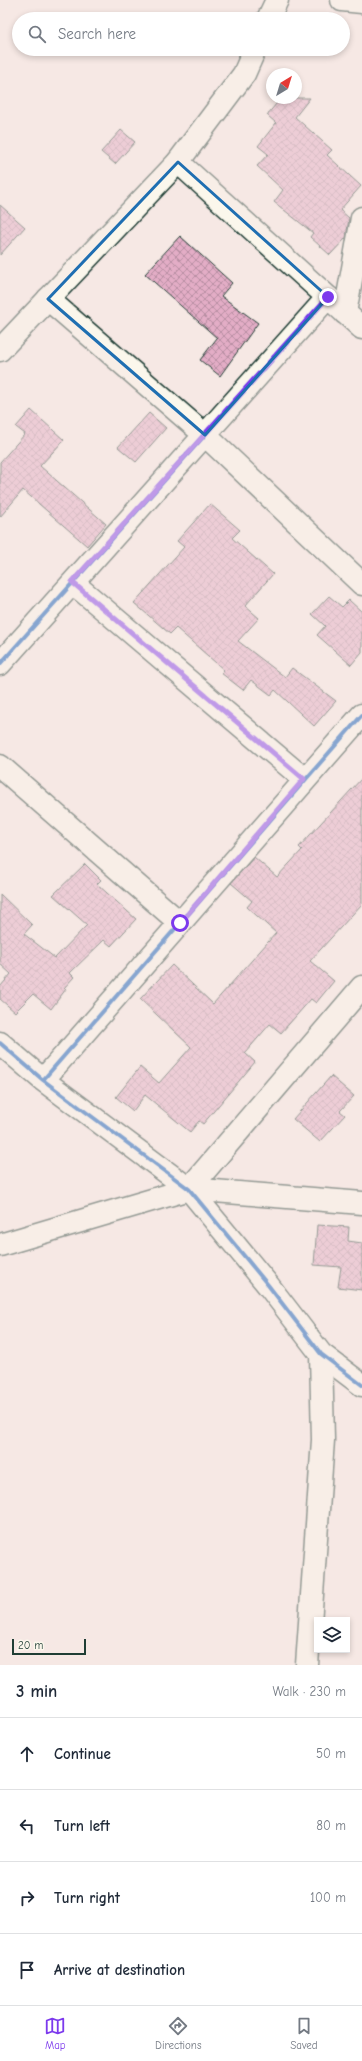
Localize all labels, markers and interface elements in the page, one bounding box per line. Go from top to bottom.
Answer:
search box [12,12,350,56]
icon: search [26,23,48,45]
text: Search here [58,25,136,43]
north arrow [266,68,302,104]
route end [319,288,337,306]
route start [171,914,189,932]
map controls [314,1617,350,1653]
button: layers [314,1617,350,1653]
scale bar [12,1637,86,1656]
text: 20 m [18,1639,43,1652]
text: 3 min [16,1682,57,1701]
text: Walk · 230 m [272,1684,346,1699]
icon: ahead [16,1743,38,1765]
text: Continue [54,1745,111,1763]
text: 50 m [316,1746,346,1761]
icon: left [16,1815,38,1837]
text: Turn left [54,1817,110,1835]
text: 80 m [316,1818,346,1833]
icon: right [16,1887,38,1909]
text: Turn right [54,1889,120,1907]
text: 100 m [310,1890,346,1905]
icon: arrive [16,1959,38,1981]
text: Arrive at destination [54,1961,185,1979]
tab: Map [44,2015,66,2052]
tab: Directions [155,2015,202,2052]
tab: Saved [290,2015,318,2052]

